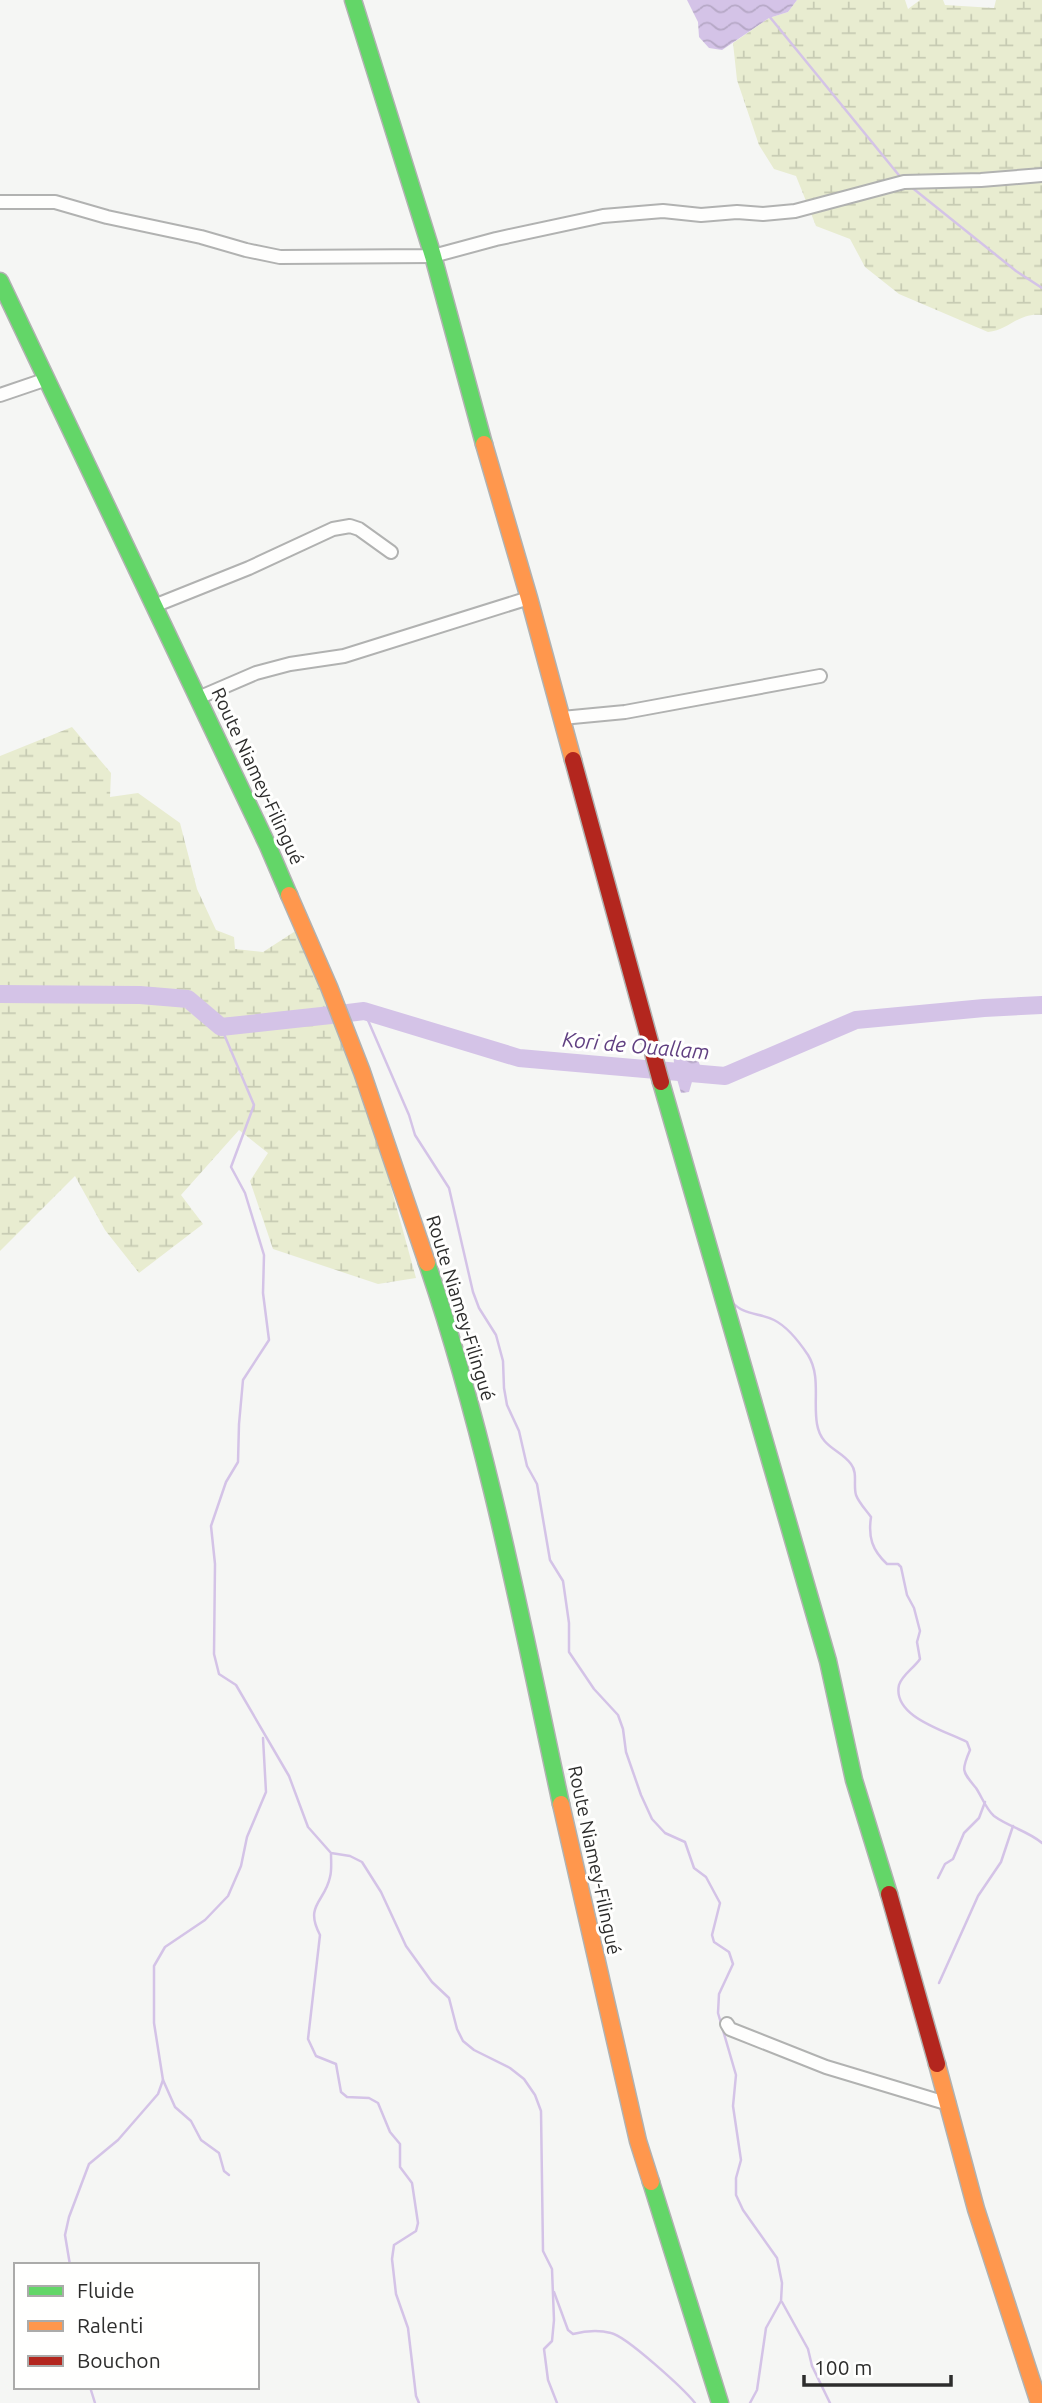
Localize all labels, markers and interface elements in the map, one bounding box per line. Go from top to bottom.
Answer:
street label: Route Niamey-Filingué [207,684,309,868]
water label: Kori de Ouallam [561,1027,711,1063]
street label: Route Niamey-Filingué [422,1213,500,1403]
street label: Route Niamey-Filingué [564,1763,626,1957]
legend [14,2263,259,2389]
text: Fluide [77,2278,135,2302]
text: Ralenti [77,2313,143,2337]
scale bar [804,2344,951,2388]
text: Bouchon [77,2348,161,2372]
text: 100 m [814,2355,872,2379]

